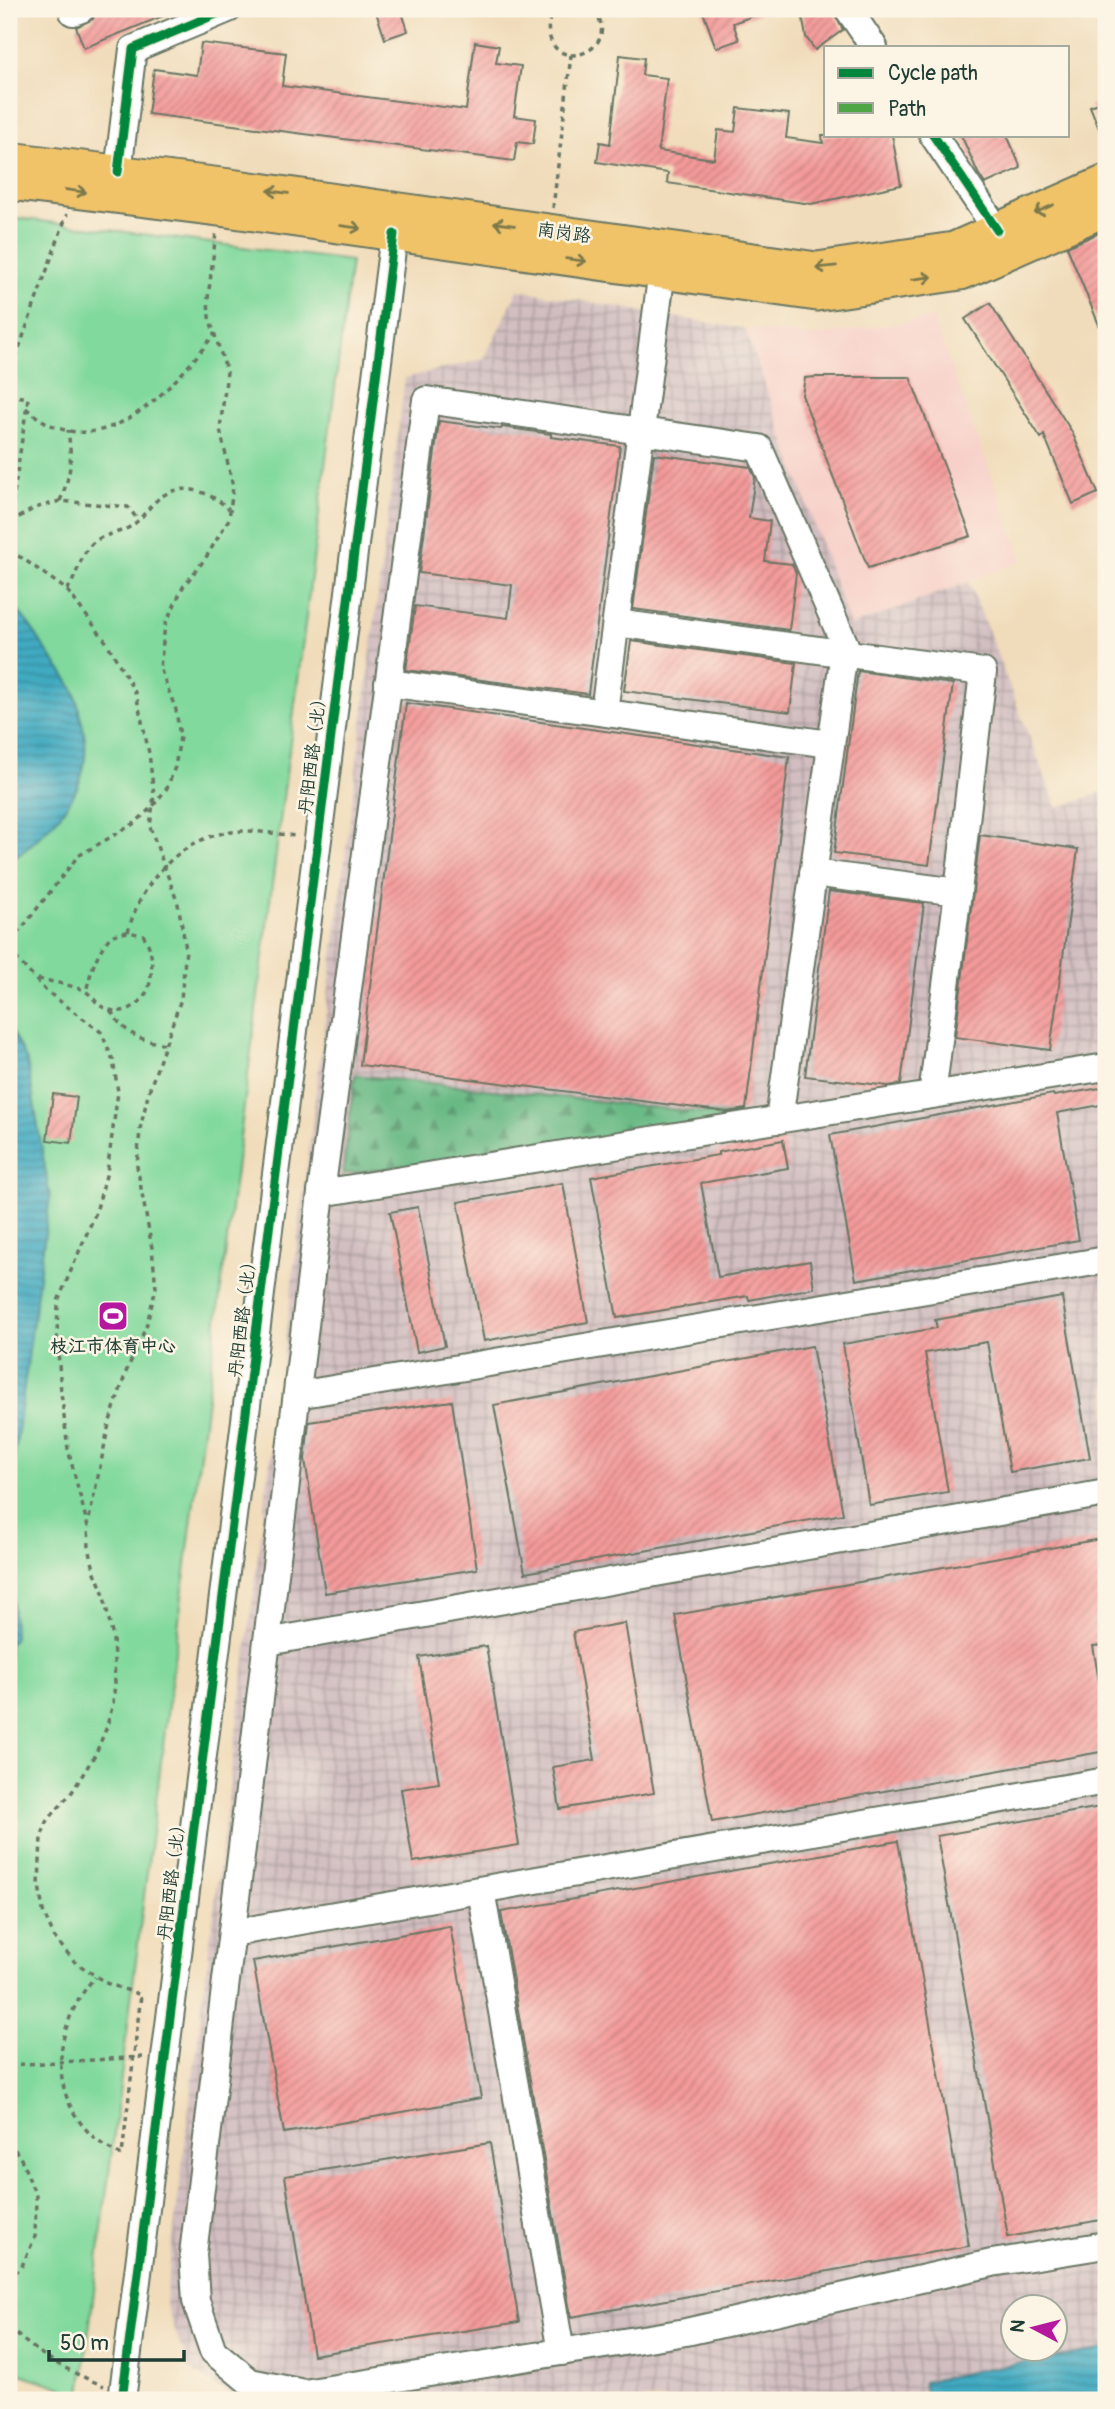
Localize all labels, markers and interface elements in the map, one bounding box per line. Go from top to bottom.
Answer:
legend [824,46,1070,136]
text: Cycle path [888,60,978,87]
text: Path [888,96,926,123]
one-way arrow [65,185,87,198]
one-way arrow [268,186,290,199]
one-way arrow [1034,203,1055,216]
one-way arrow [493,217,516,230]
street label: 南岗路 [536,218,592,248]
one-way arrow [339,221,361,234]
one-way arrow [564,253,587,266]
one-way arrow [815,261,838,274]
one-way arrow [910,271,933,284]
street label: 丹阳西路（北） [294,688,332,816]
street label: 丹阳西路（北） [224,1251,262,1379]
sports icon: 枝江市体育中心 [96,1299,130,1333]
place label: 枝江市体育中心 [50,1335,176,1358]
street label: 丹阳西路（北） [153,1814,191,1942]
north arrow [1000,2294,1070,2364]
scale bar [49,2318,184,2362]
text: N [1005,2318,1031,2334]
text: 50 m [60,2330,109,2357]

